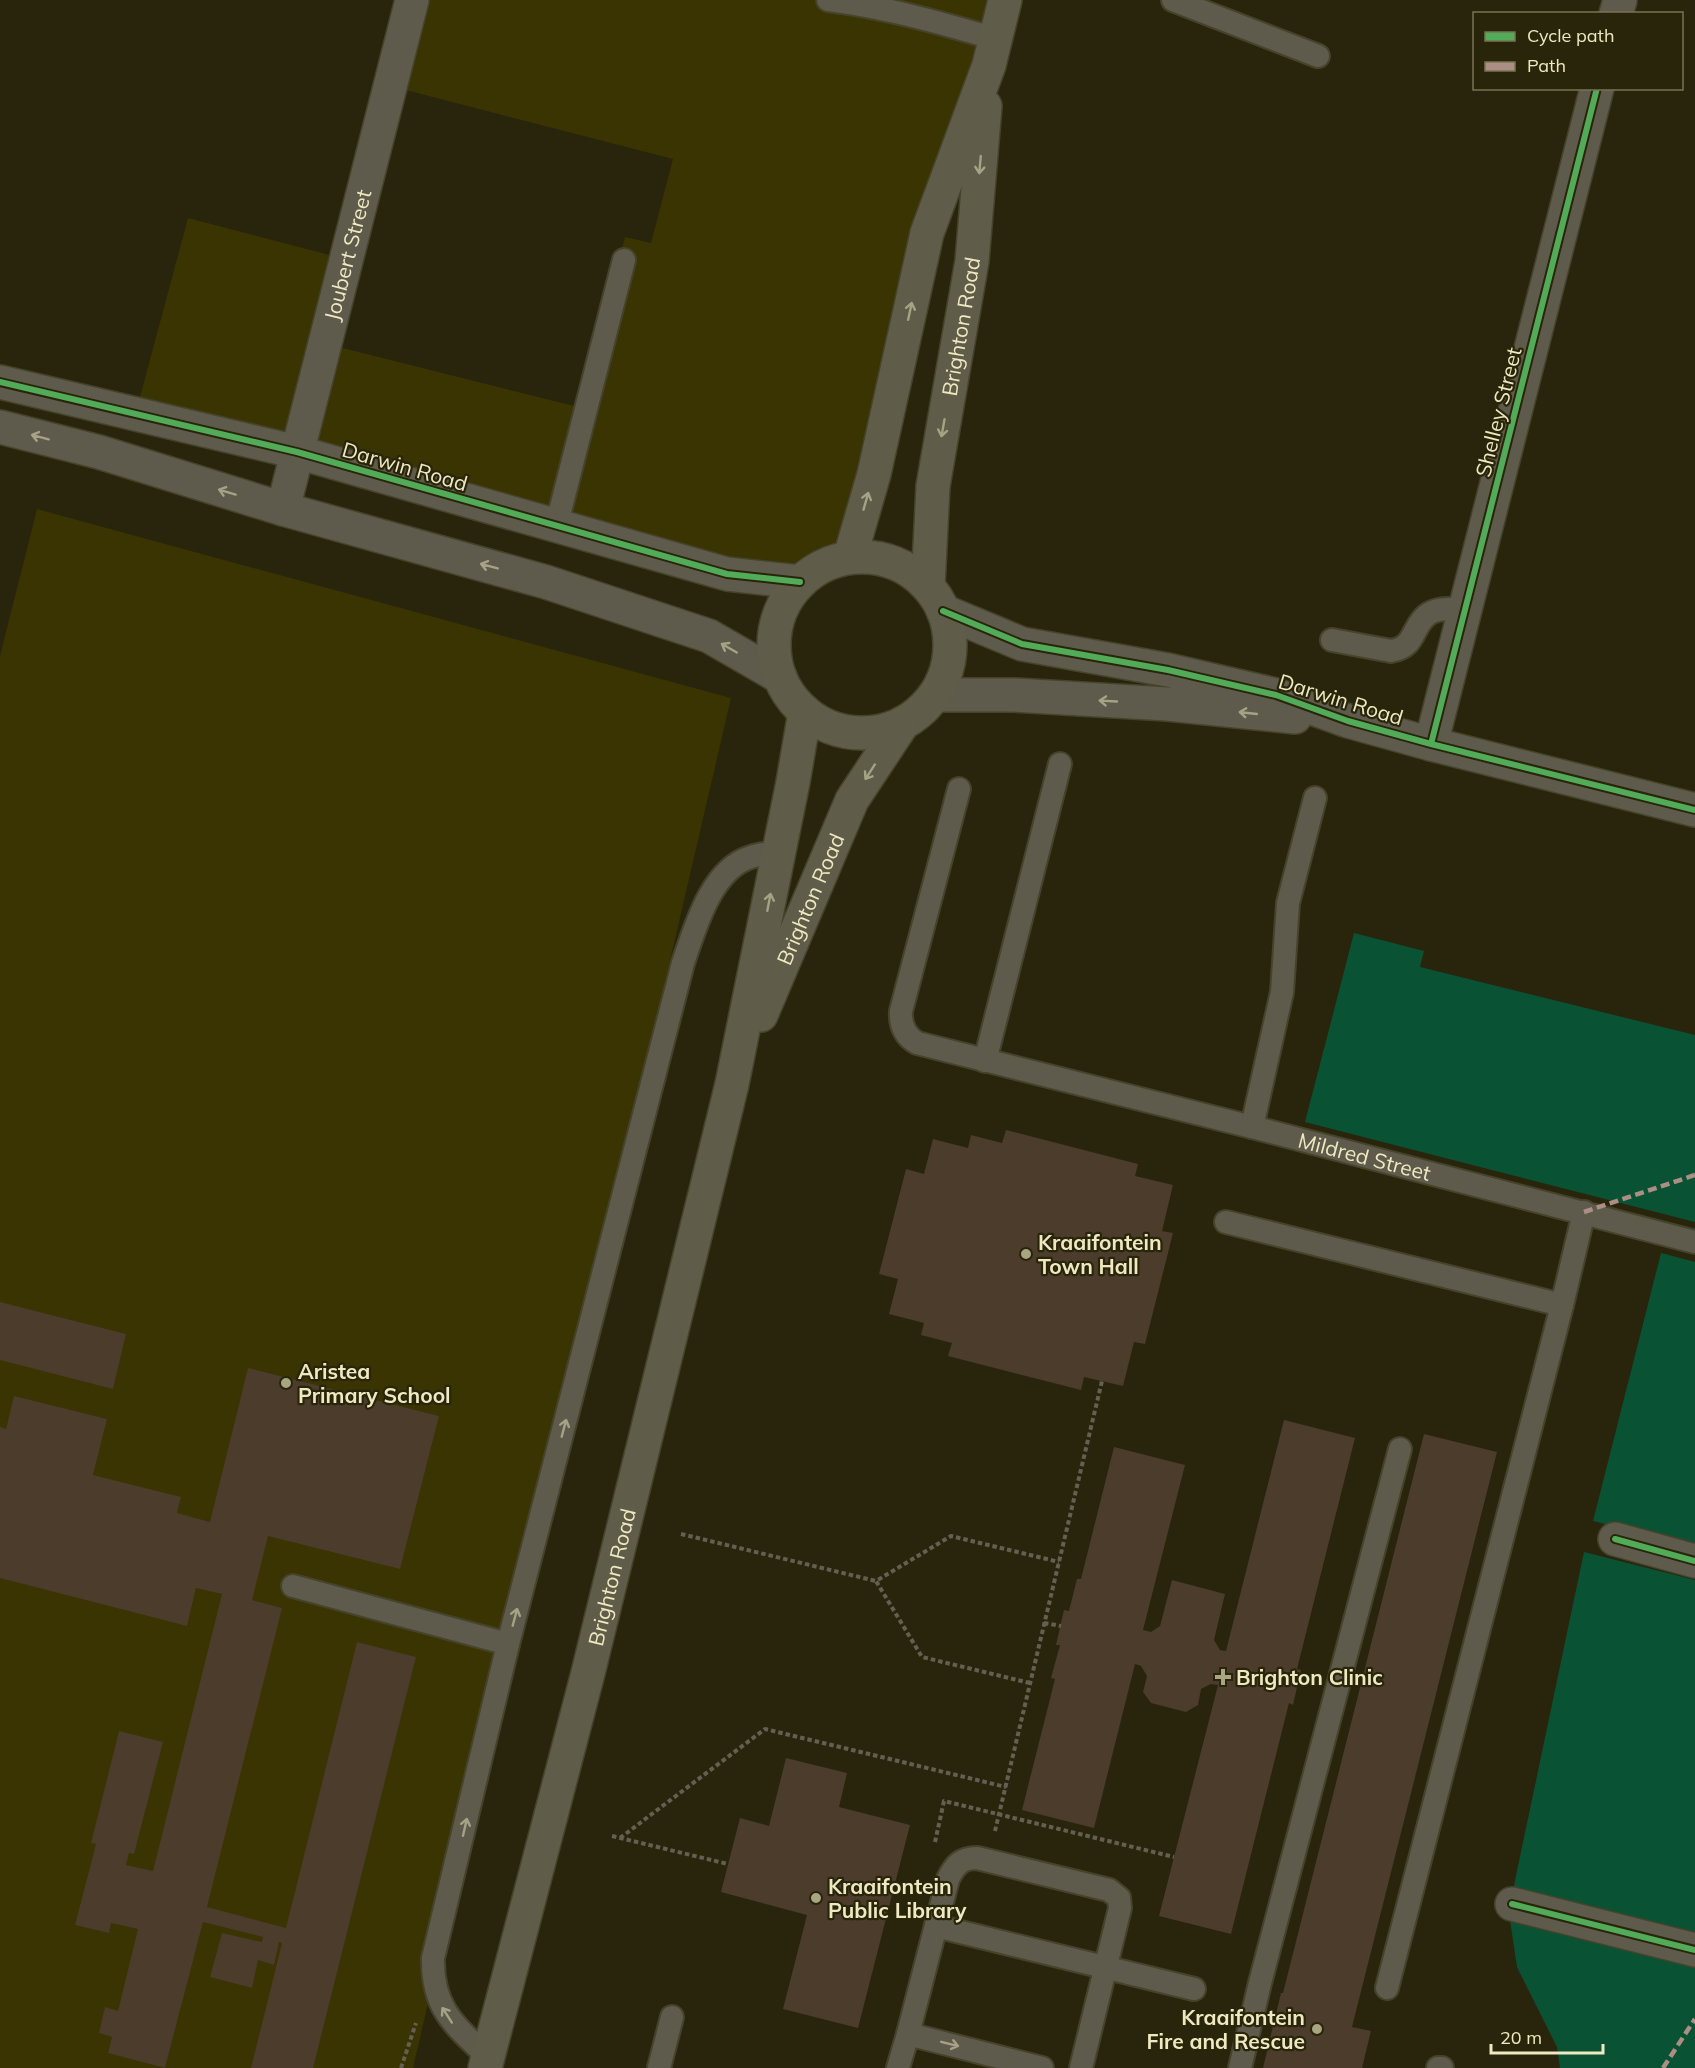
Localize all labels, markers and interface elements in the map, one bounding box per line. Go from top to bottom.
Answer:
legend [1473,12,1683,90]
text: Cycle path [1527,24,1614,47]
text: Path [1527,54,1566,77]
one-way arrow [974,155,985,175]
street label: Joubert Street [318,187,376,323]
street label: Brighton Road [936,255,985,398]
one-way arrow [904,301,916,320]
street label: Shelley Street [1469,344,1527,480]
one-way arrow [937,417,948,437]
one-way arrow [31,431,50,443]
street label: Darwin Road [339,436,471,496]
one-way arrow [218,486,237,497]
one-way arrow [861,492,872,511]
one-way arrow [480,560,499,572]
one-way arrow [721,641,738,653]
street label: Darwin Road [1275,668,1407,730]
one-way arrow [1099,695,1119,706]
one-way arrow [1238,707,1258,718]
one-way arrow [864,763,876,780]
street label: Brighton Road [771,829,849,969]
one-way arrow [764,893,775,912]
street label: Mildred Street [1296,1127,1434,1186]
place label: Kraaifontein Town Hall [1038,1229,1162,1279]
marker: Kraaifontein Town Hall [1019,1247,1033,1261]
place label: Aristea Primary School [298,1358,451,1408]
marker: Aristea Primary School [279,1376,293,1390]
one-way arrow [558,1419,570,1438]
street label: Brighton Road [582,1506,641,1648]
one-way arrow [509,1608,521,1627]
place label: Brighton Clinic [1236,1664,1383,1690]
marker: Brighton Clinic [1214,1668,1232,1686]
one-way arrow [459,1818,471,1837]
place label: Kraaifontein Public Library [828,1873,967,1923]
marker: Kraaifontein Public Library [809,1891,823,1905]
place label: Kraaifontein Fire and Rescue [1147,2004,1305,2054]
one-way arrow [441,2007,454,2024]
scale bar [1491,2017,1604,2055]
marker: Kraaifontein Fire and Rescue [1310,2022,1324,2036]
text: 20 m [1500,2026,1542,2049]
one-way arrow [940,2039,959,2051]

